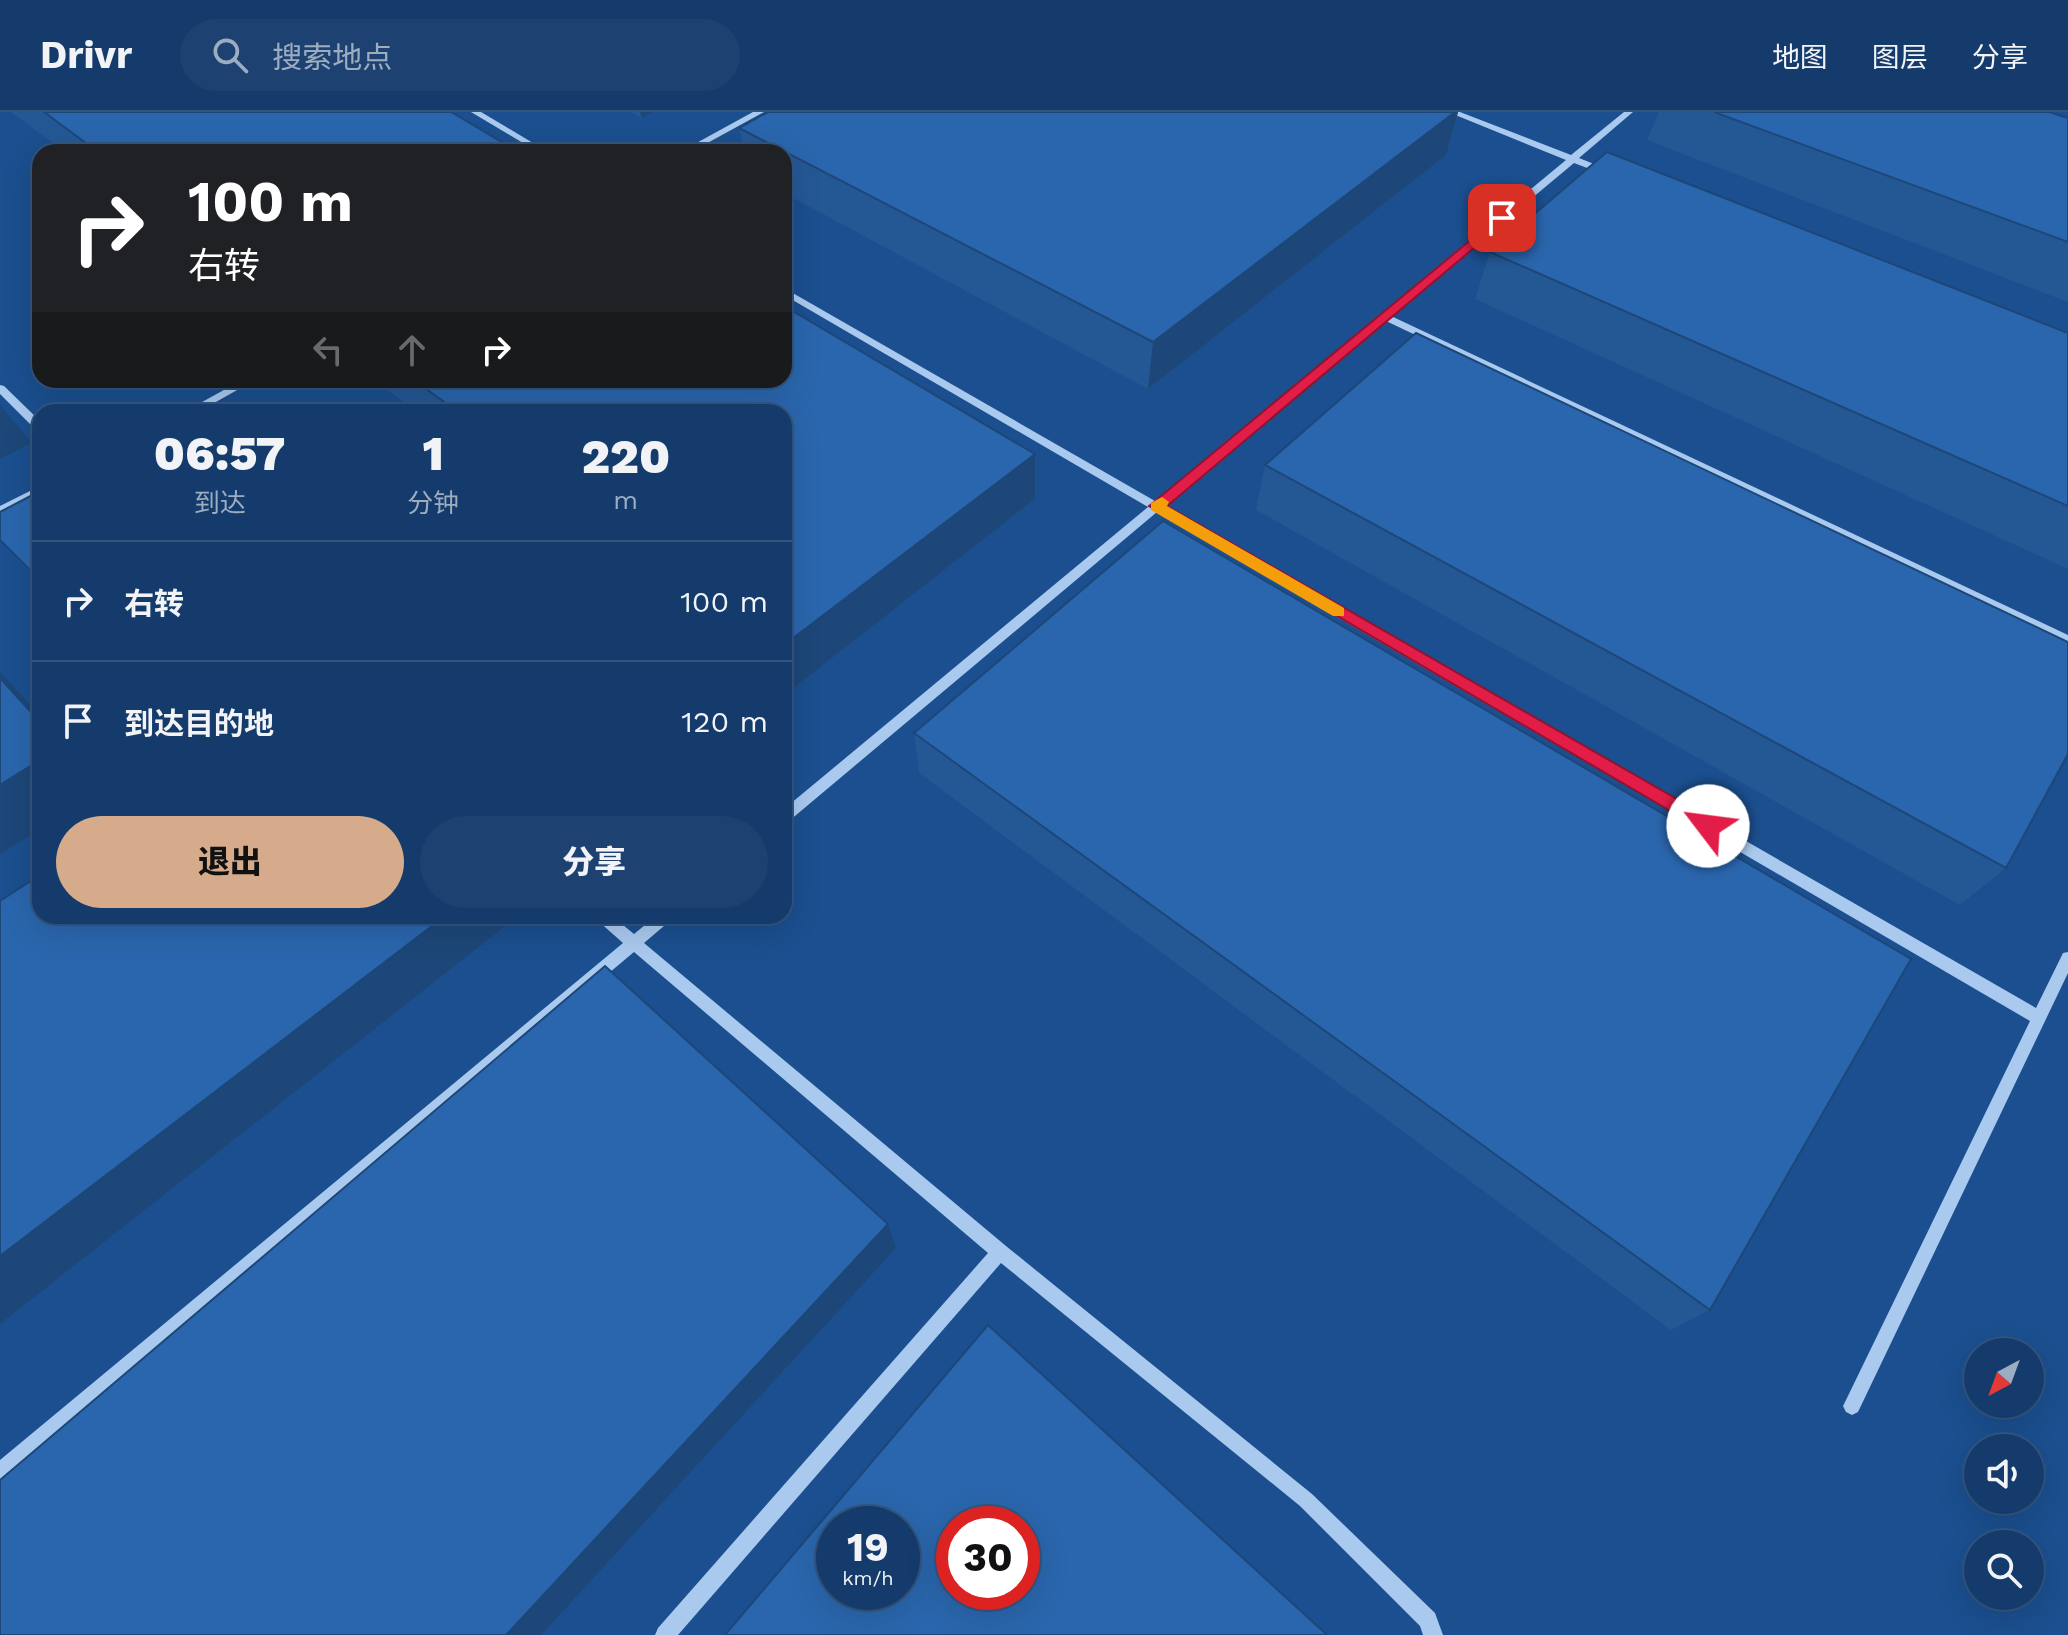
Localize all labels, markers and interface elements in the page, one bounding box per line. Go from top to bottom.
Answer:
search box [180,19,740,91]
text: Drivr [40,33,132,77]
icon: search [208,33,252,77]
text: 搜索地点 [272,40,392,75]
text: 地图 [1772,41,1828,74]
text: 图层 [1872,41,1928,74]
text: 分享 [1972,41,2028,74]
text: 100 m [188,169,353,235]
icon: right [56,176,160,280]
pin [1468,184,1536,252]
icon: arrive [1480,196,1524,240]
text: 右转 [188,245,260,287]
icon: left [306,328,350,372]
icon: ahead [390,328,434,372]
icon: right [474,328,518,372]
text: 06:57 [154,425,285,482]
text: 1 [423,425,444,482]
text: 220 [581,428,670,485]
text: m [613,485,638,515]
text: 到达 [194,488,246,518]
text: 分钟 [407,488,459,518]
icon: right [56,579,100,623]
text: 100 m [680,584,768,619]
text: 右转 [124,586,184,621]
icon: arrive [56,699,100,743]
text: 120 m [681,704,768,739]
text: 到达目的地 [124,706,274,741]
position arrow [1666,784,1750,868]
button: 退出 [56,816,404,908]
button: 分享 [420,816,768,908]
north arrow [1964,1338,2044,1418]
map controls [1964,1338,2044,1610]
button: sound [1964,1434,2044,1514]
speed limit sign: 30 [936,1506,1040,1610]
text: 19 [847,1524,889,1571]
button: search [1964,1530,2044,1610]
text: km/h [842,1566,894,1590]

